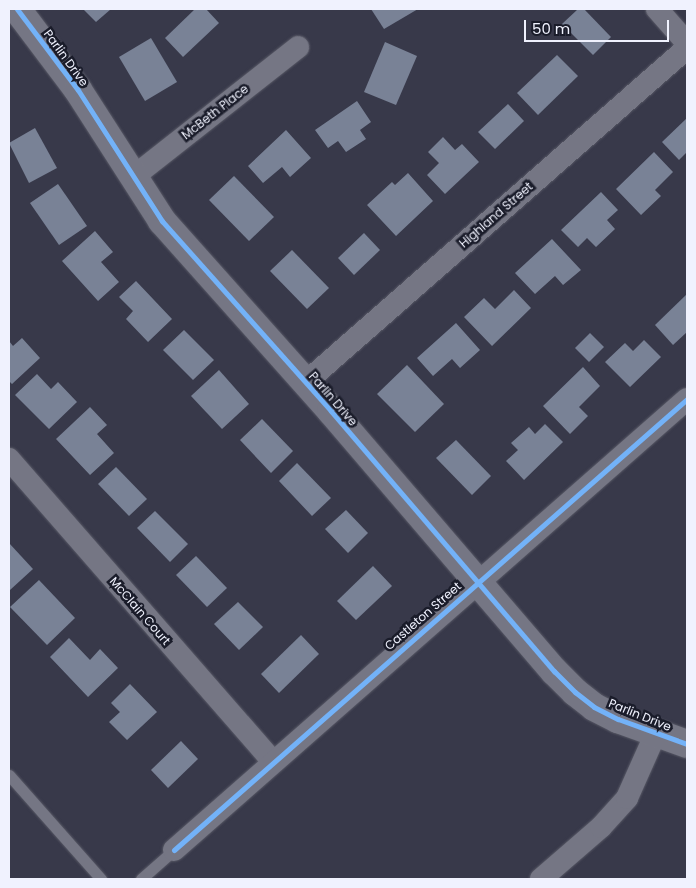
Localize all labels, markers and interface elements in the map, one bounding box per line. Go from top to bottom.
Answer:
scale bar [526,10,671,42]
text: 50 m [532,18,570,39]
street label: Parlin Drive [41,27,91,89]
street label: McBeth Place [179,82,251,142]
street label: Highland Street [456,179,536,251]
street label: Parlin Drive [306,369,360,429]
street label: McClain Court [107,574,173,648]
street label: Castleton Street [382,579,464,653]
street label: Parlin Drive [607,696,673,734]

